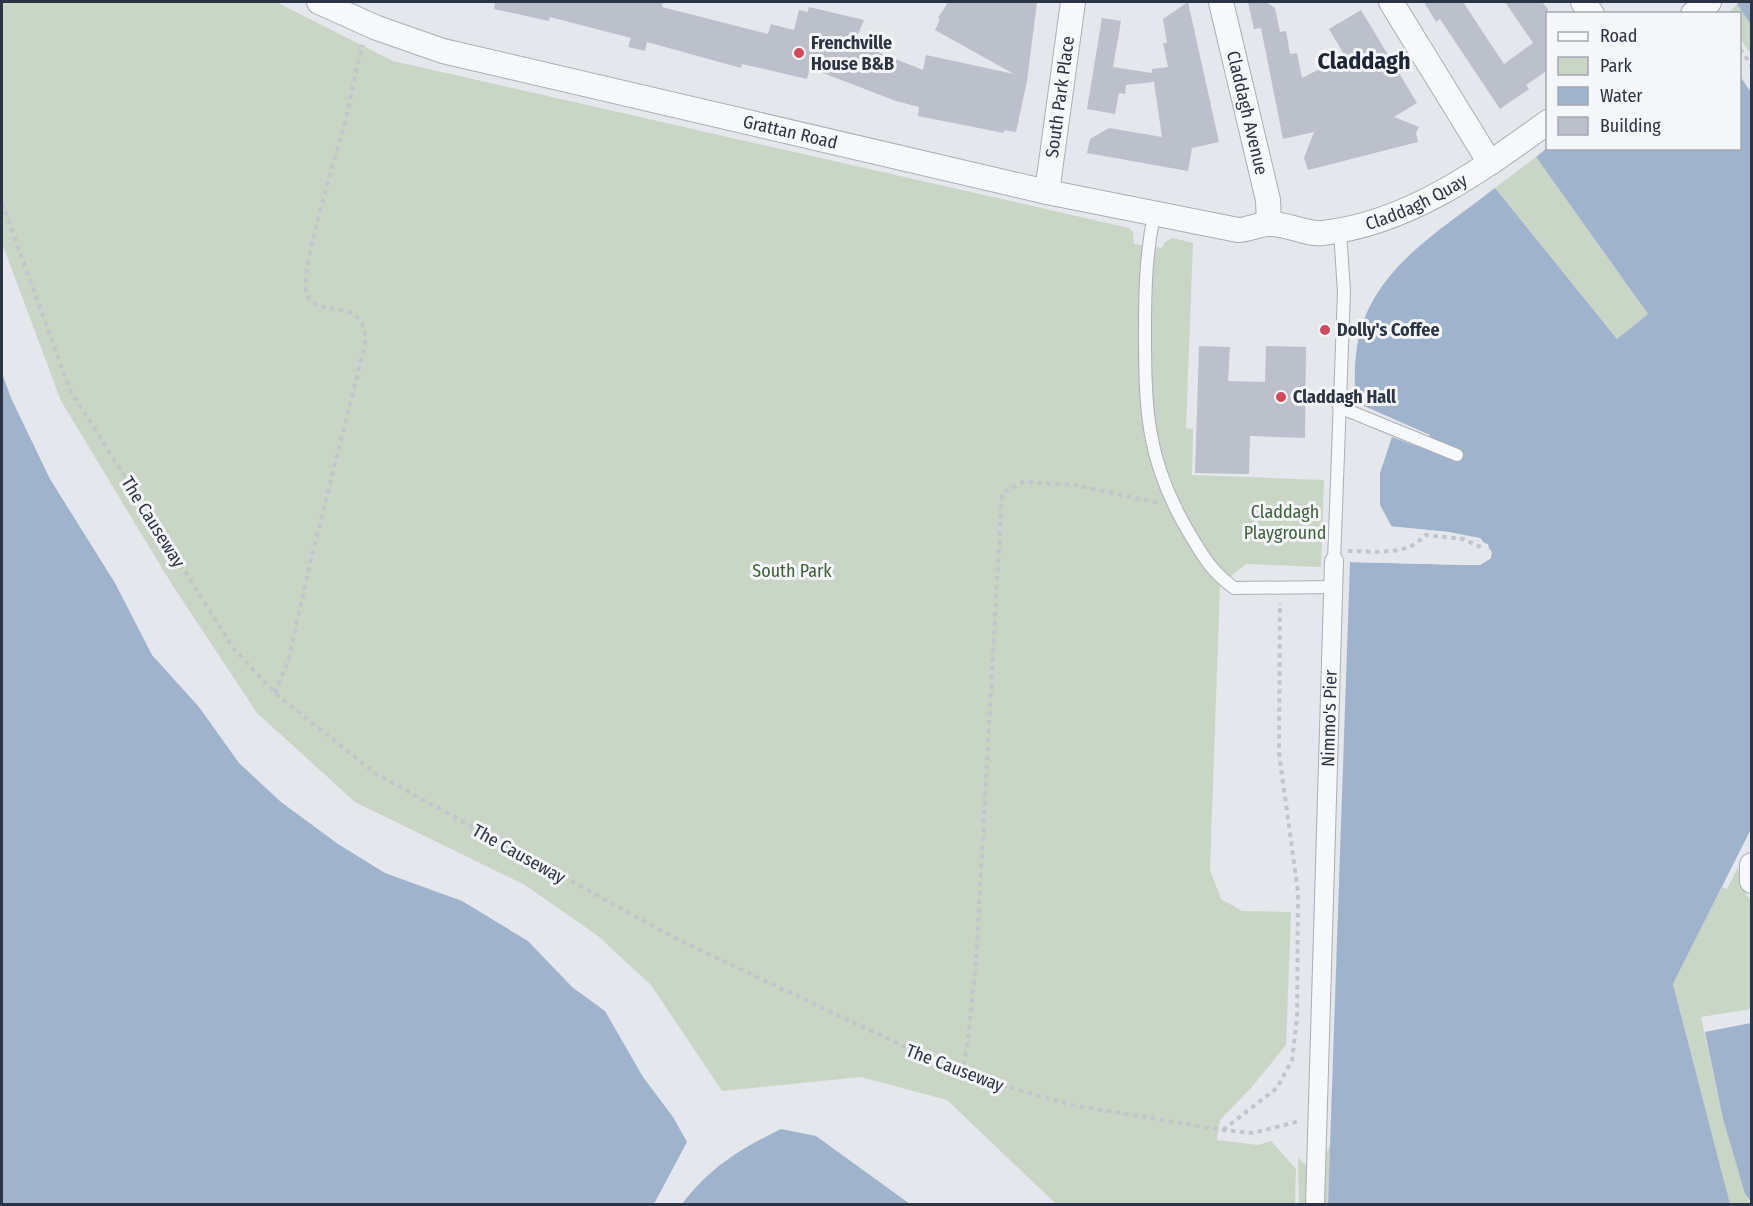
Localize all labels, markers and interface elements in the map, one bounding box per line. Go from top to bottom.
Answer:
legend [1546,12,1741,150]
text: Road [1600,25,1637,47]
place label: Frenchville House B&B [811,32,894,75]
street label: South Park Place [1041,35,1079,159]
marker: Frenchville House B&B [792,46,806,60]
district label: Claddagh [1317,47,1411,75]
street label: Claddagh Avenue [1222,49,1273,177]
text: Park [1600,55,1633,77]
text: Water [1600,85,1643,107]
street label: Grattan Road [741,110,840,154]
text: Building [1600,115,1661,137]
street label: Claddagh Quay [1363,169,1471,235]
place label: Dolly's Coffee [1337,319,1440,341]
marker: Dolly's Coffee [1318,323,1332,337]
place label: Claddagh Hall [1293,386,1396,408]
marker: Claddagh Hall [1274,390,1288,404]
street label: The Causeway [116,473,190,571]
park label: Claddagh Playground [1244,501,1326,544]
park label: South Park [752,560,832,582]
street label: Nimmo's Pier [1317,669,1342,767]
street label: The Causeway [469,819,569,889]
street label: The Causeway [903,1039,1007,1097]

